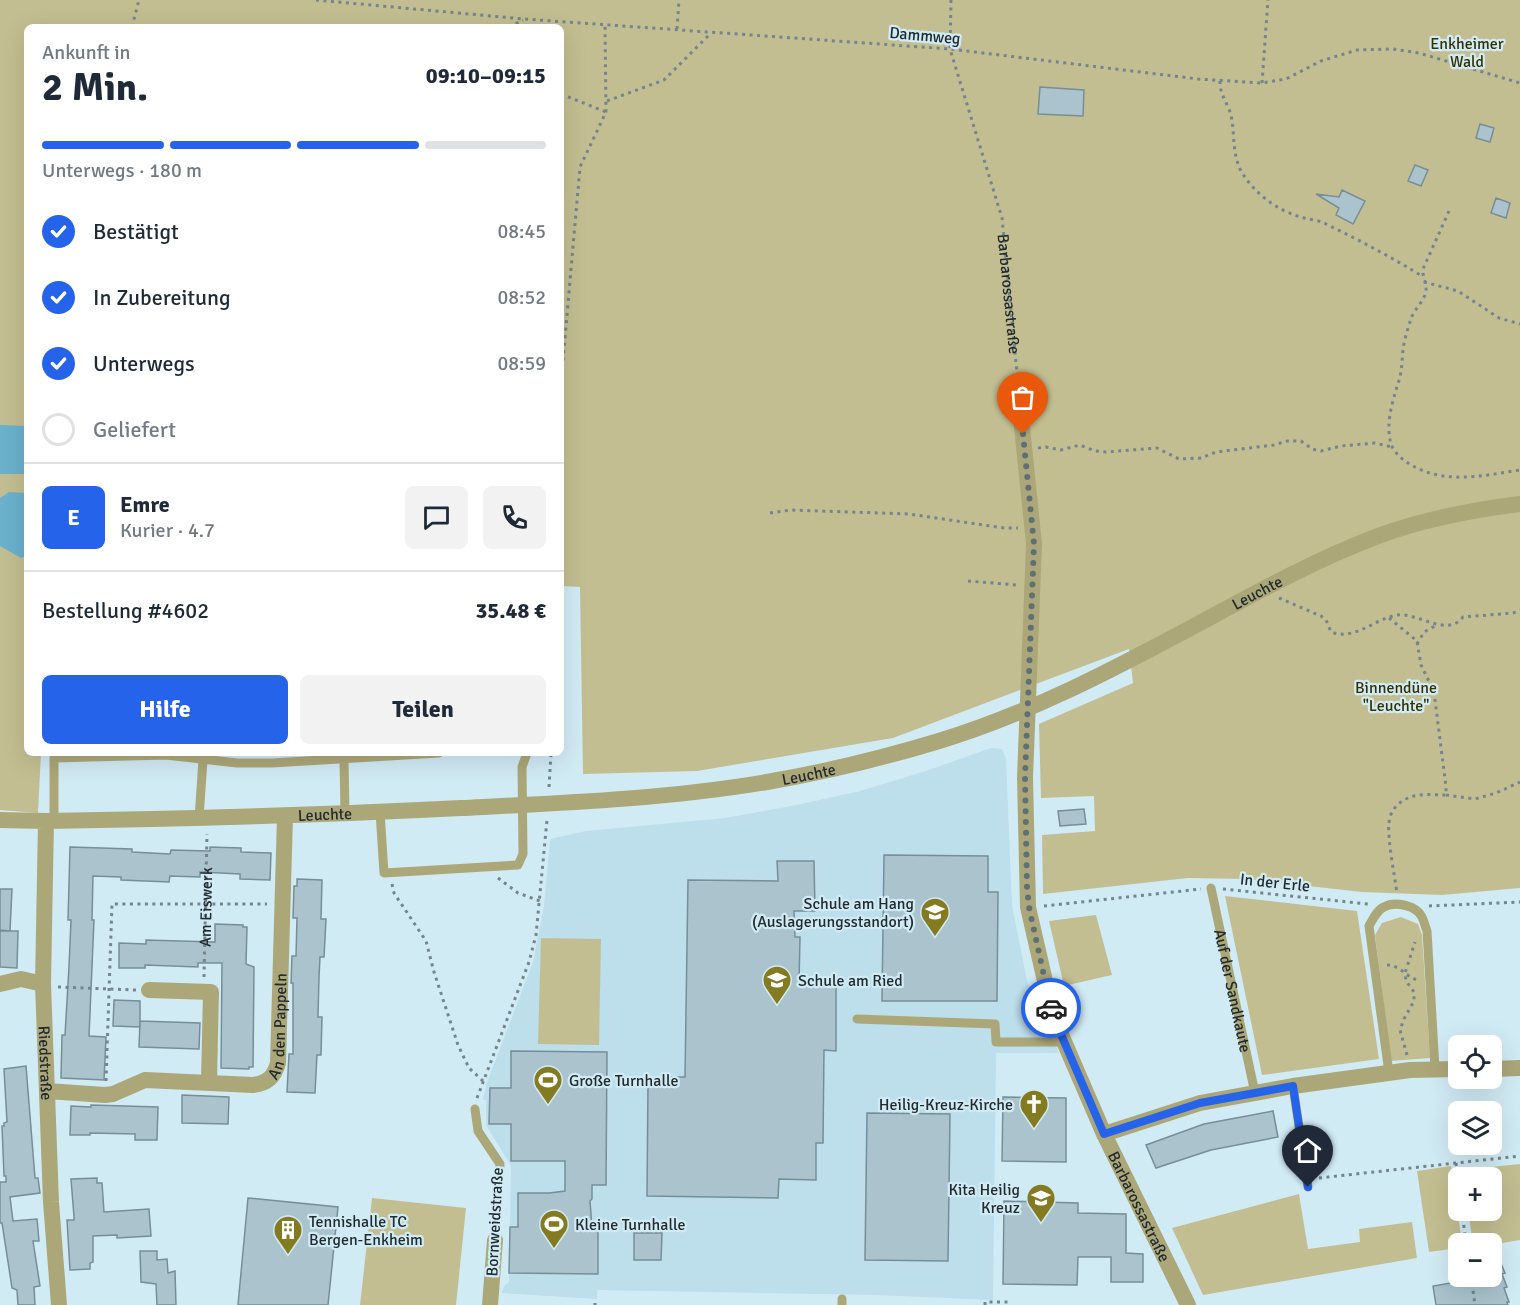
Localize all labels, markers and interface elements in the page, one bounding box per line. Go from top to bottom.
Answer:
street label: Dammweg [888,23,961,49]
park label: Enkheimer Wald [1430,34,1504,72]
text: Ankunft in [42,40,130,65]
text: 09:10–09:15 [426,62,546,89]
text: 2 Min. [42,63,148,111]
text: Unterwegs · 180 m [42,158,202,183]
icon: check [42,215,75,248]
text: Bestätigt [93,218,179,245]
text: 08:45 [497,219,546,244]
street label: Barbarossastraße [993,233,1024,355]
icon: check [42,281,75,314]
text: In Zubereitung [93,284,231,311]
text: 08:52 [497,285,546,310]
icon: check [42,347,75,380]
text: Unterwegs [93,350,195,377]
text: 08:59 [497,351,546,376]
pin [997,372,1048,434]
icon: bag [1006,381,1039,414]
text: Geliefert [93,416,176,443]
button: chat [405,486,468,549]
button: phone [483,486,546,549]
text: Emre [120,491,170,518]
text: E [67,504,80,531]
text: Kurier · 4.7 [120,518,215,543]
street label: Leuchte [1229,572,1286,615]
text: Bestellung #4602 [42,597,209,624]
text: 35.48 € [475,597,546,624]
button: Hilfe [42,675,288,744]
button: Teilen [300,675,546,744]
park label: Binnendüne "Leuchte" [1355,678,1437,716]
street label: Leuchte [780,760,838,790]
street label: Leuchte [297,804,353,826]
street label: Am Eiswerk [196,867,217,947]
street label: In der Erle [1239,869,1311,897]
place label: Schule am Hang (Auslagerungsstandort) [752,894,914,932]
school or university icon: Schule am Hang (Auslagerungsstandort) [919,896,951,938]
street label: Auf der Sandkaute [1209,927,1255,1054]
school or university icon: Schule am Ried [761,964,793,1006]
place label: Schule am Ried [798,971,903,991]
street label: An den Pappeln [263,973,292,1083]
courier [1021,978,1081,1038]
icon: car [1035,992,1068,1025]
street label: Riedstraße [34,1025,56,1101]
map controls [1448,1035,1502,1287]
button: locate [1448,1035,1502,1089]
sports icon: Große Turnhalle [532,1064,564,1106]
place label: Große Turnhalle [569,1071,678,1091]
church icon: Heilig-Kreuz-Kirche [1018,1088,1050,1130]
place label: Heilig-Kreuz-Kirche [879,1095,1013,1115]
button: layers [1448,1101,1502,1155]
pin [1282,1125,1333,1187]
icon: home [1291,1134,1324,1167]
street label: Barbarossastraße [1103,1148,1174,1265]
street label: Bornweidstraße [482,1167,508,1277]
button: + [1448,1167,1502,1221]
place label: Kita Heilig Kreuz [948,1180,1020,1218]
school or university icon: Kita Heilig Kreuz [1025,1182,1057,1224]
sports icon: Kleine Turnhalle [538,1208,570,1250]
place label: Tennishalle TC Bergen-Enkheim [309,1212,423,1250]
building icon: Tennishalle TC Bergen-Enkheim [272,1214,304,1256]
place label: Kleine Turnhalle [575,1215,685,1235]
button: − [1448,1233,1502,1287]

